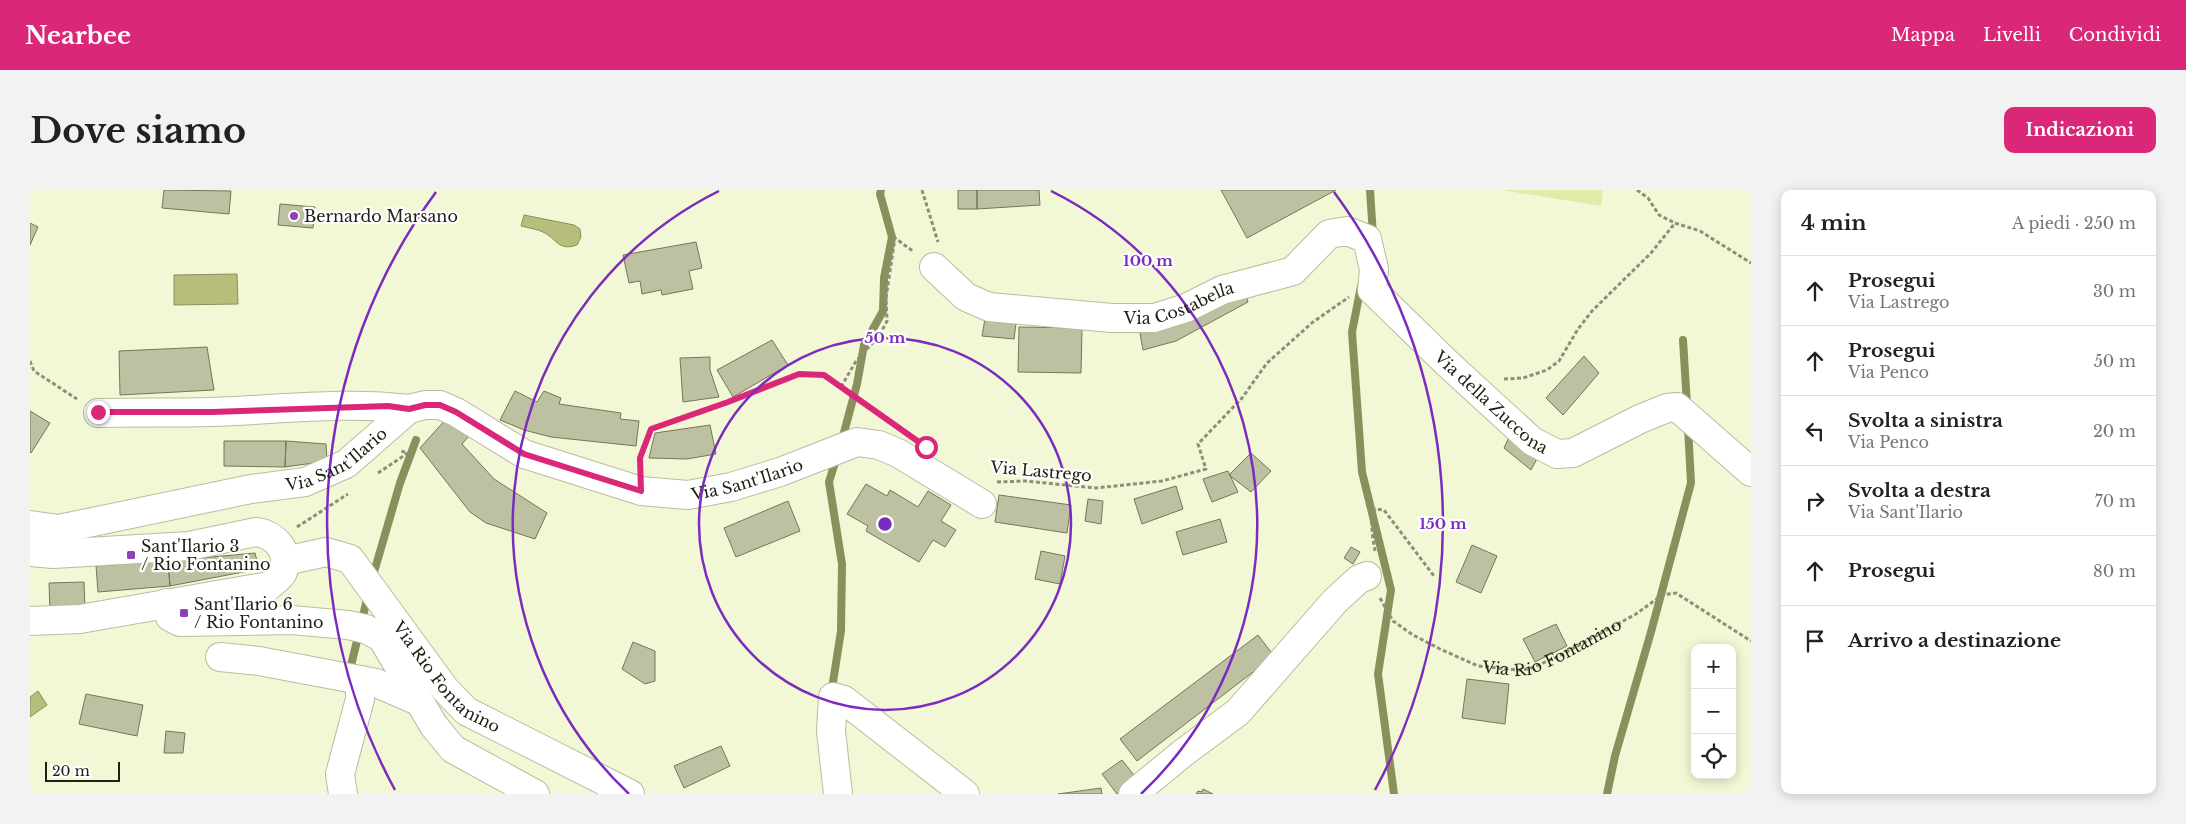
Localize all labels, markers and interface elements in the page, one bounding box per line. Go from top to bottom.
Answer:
text: Nearbee [25,21,131,50]
text: Mappa [1891,24,1955,46]
text: Livelli [1983,24,2041,46]
text: Condividi [2069,24,2161,46]
button: Indicazioni [2004,107,2156,153]
text: Dove siamo [30,109,246,152]
place label: Bernardo Marsano [304,206,458,226]
marker: Bernardo Marsano [288,210,300,222]
text: 4 min [1801,210,1867,236]
text: A piedi · 250 m [2012,213,2136,233]
text: 100 m [1123,251,1173,270]
text: Prosegui [1848,269,1935,292]
street label: Via Costabella [1123,277,1236,328]
icon: ahead [1801,277,1829,305]
text: 30 m [2093,281,2136,301]
text: Via Lastrego [1848,292,1950,312]
text: 50 m [865,328,906,347]
text: Prosegui [1848,339,1935,362]
street label: Via della Zuccona [1430,346,1551,458]
icon: ahead [1801,347,1829,375]
text: 50 m [2094,351,2136,371]
text: Via Penco [1848,362,1929,382]
route end [87,401,110,424]
text: Svolta a sinistra [1848,409,2003,432]
icon: left [1801,417,1829,445]
text: 20 m [2093,421,2136,441]
street label: Via Sant'Ilario [283,423,391,495]
text: Via Penco [1848,432,1929,452]
route start [915,436,938,459]
street label: Via Sant'Ilario [689,454,806,504]
street label: Via Lastrego [989,457,1092,485]
text: Svolta a destra [1848,479,1991,502]
icon: right [1801,487,1829,515]
text: 70 m [2095,491,2136,511]
text: Via Sant'Ilario [1848,502,1963,522]
text: 150 m [1419,514,1467,533]
centre of rings [876,515,894,533]
place label: Sant'Ilario 3 / Rio Fontanino [141,536,271,574]
marker: Sant'Ilario 3 / Rio Fontanino [125,549,137,561]
icon: ahead [1801,557,1829,585]
text: Prosegui [1848,559,1935,582]
text: 80 m [2093,561,2136,581]
place label: Sant'Ilario 6 / Rio Fontanino [194,594,324,632]
marker: Sant'Ilario 6 / Rio Fontanino [178,607,190,619]
street label: Via Rio Fontanino [1481,614,1625,680]
street label: Via Rio Fontanino [388,617,504,737]
icon: arrive [1801,627,1829,655]
text: Arrivo a destinazione [1848,629,2061,652]
map controls [1691,644,1736,779]
button: + [1691,644,1736,689]
button: − [1691,689,1736,734]
button: locate [1691,734,1736,779]
scale bar [45,759,120,782]
text: 20 m [52,762,90,780]

